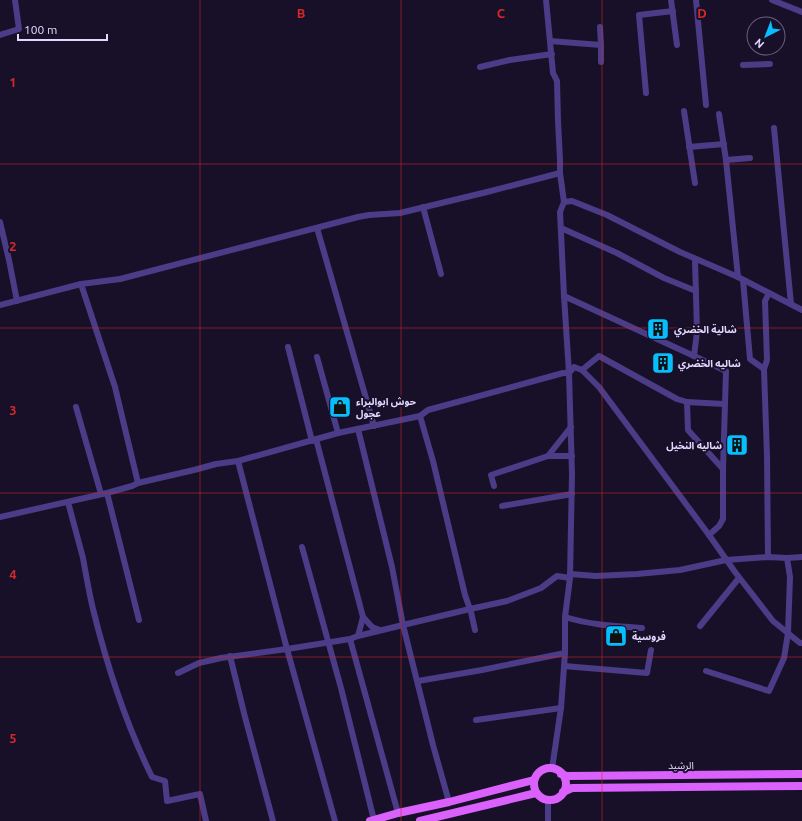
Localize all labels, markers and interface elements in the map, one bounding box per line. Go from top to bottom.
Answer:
text: B [297,6,306,20]
text: C [497,6,506,20]
text: D [697,6,707,20]
scale bar [18,16,107,42]
north arrow [746,16,786,56]
text: 100 m [24,23,57,36]
text: N [752,36,766,51]
text: 1 [9,75,17,89]
text: 2 [9,239,17,253]
building icon: شالية الخضري [645,316,671,342]
place label: شالية الخضري [674,323,737,338]
building icon: شاليه الخضري [650,350,676,376]
place label: شاليه الخضري [678,358,741,372]
shop icon: حوش ابوالبراء عجول [327,394,353,420]
place label: حوش ابوالبراء عجول [356,396,417,420]
text: 3 [9,403,17,417]
building icon: شاليه النخيل [724,432,750,458]
place label: شاليه النخيل [666,440,722,452]
text: 4 [9,567,17,581]
shop icon: فروسية [603,623,629,649]
place label: فروسية [632,630,666,643]
text: 5 [9,731,17,745]
street label: الرشيد [668,760,694,772]

